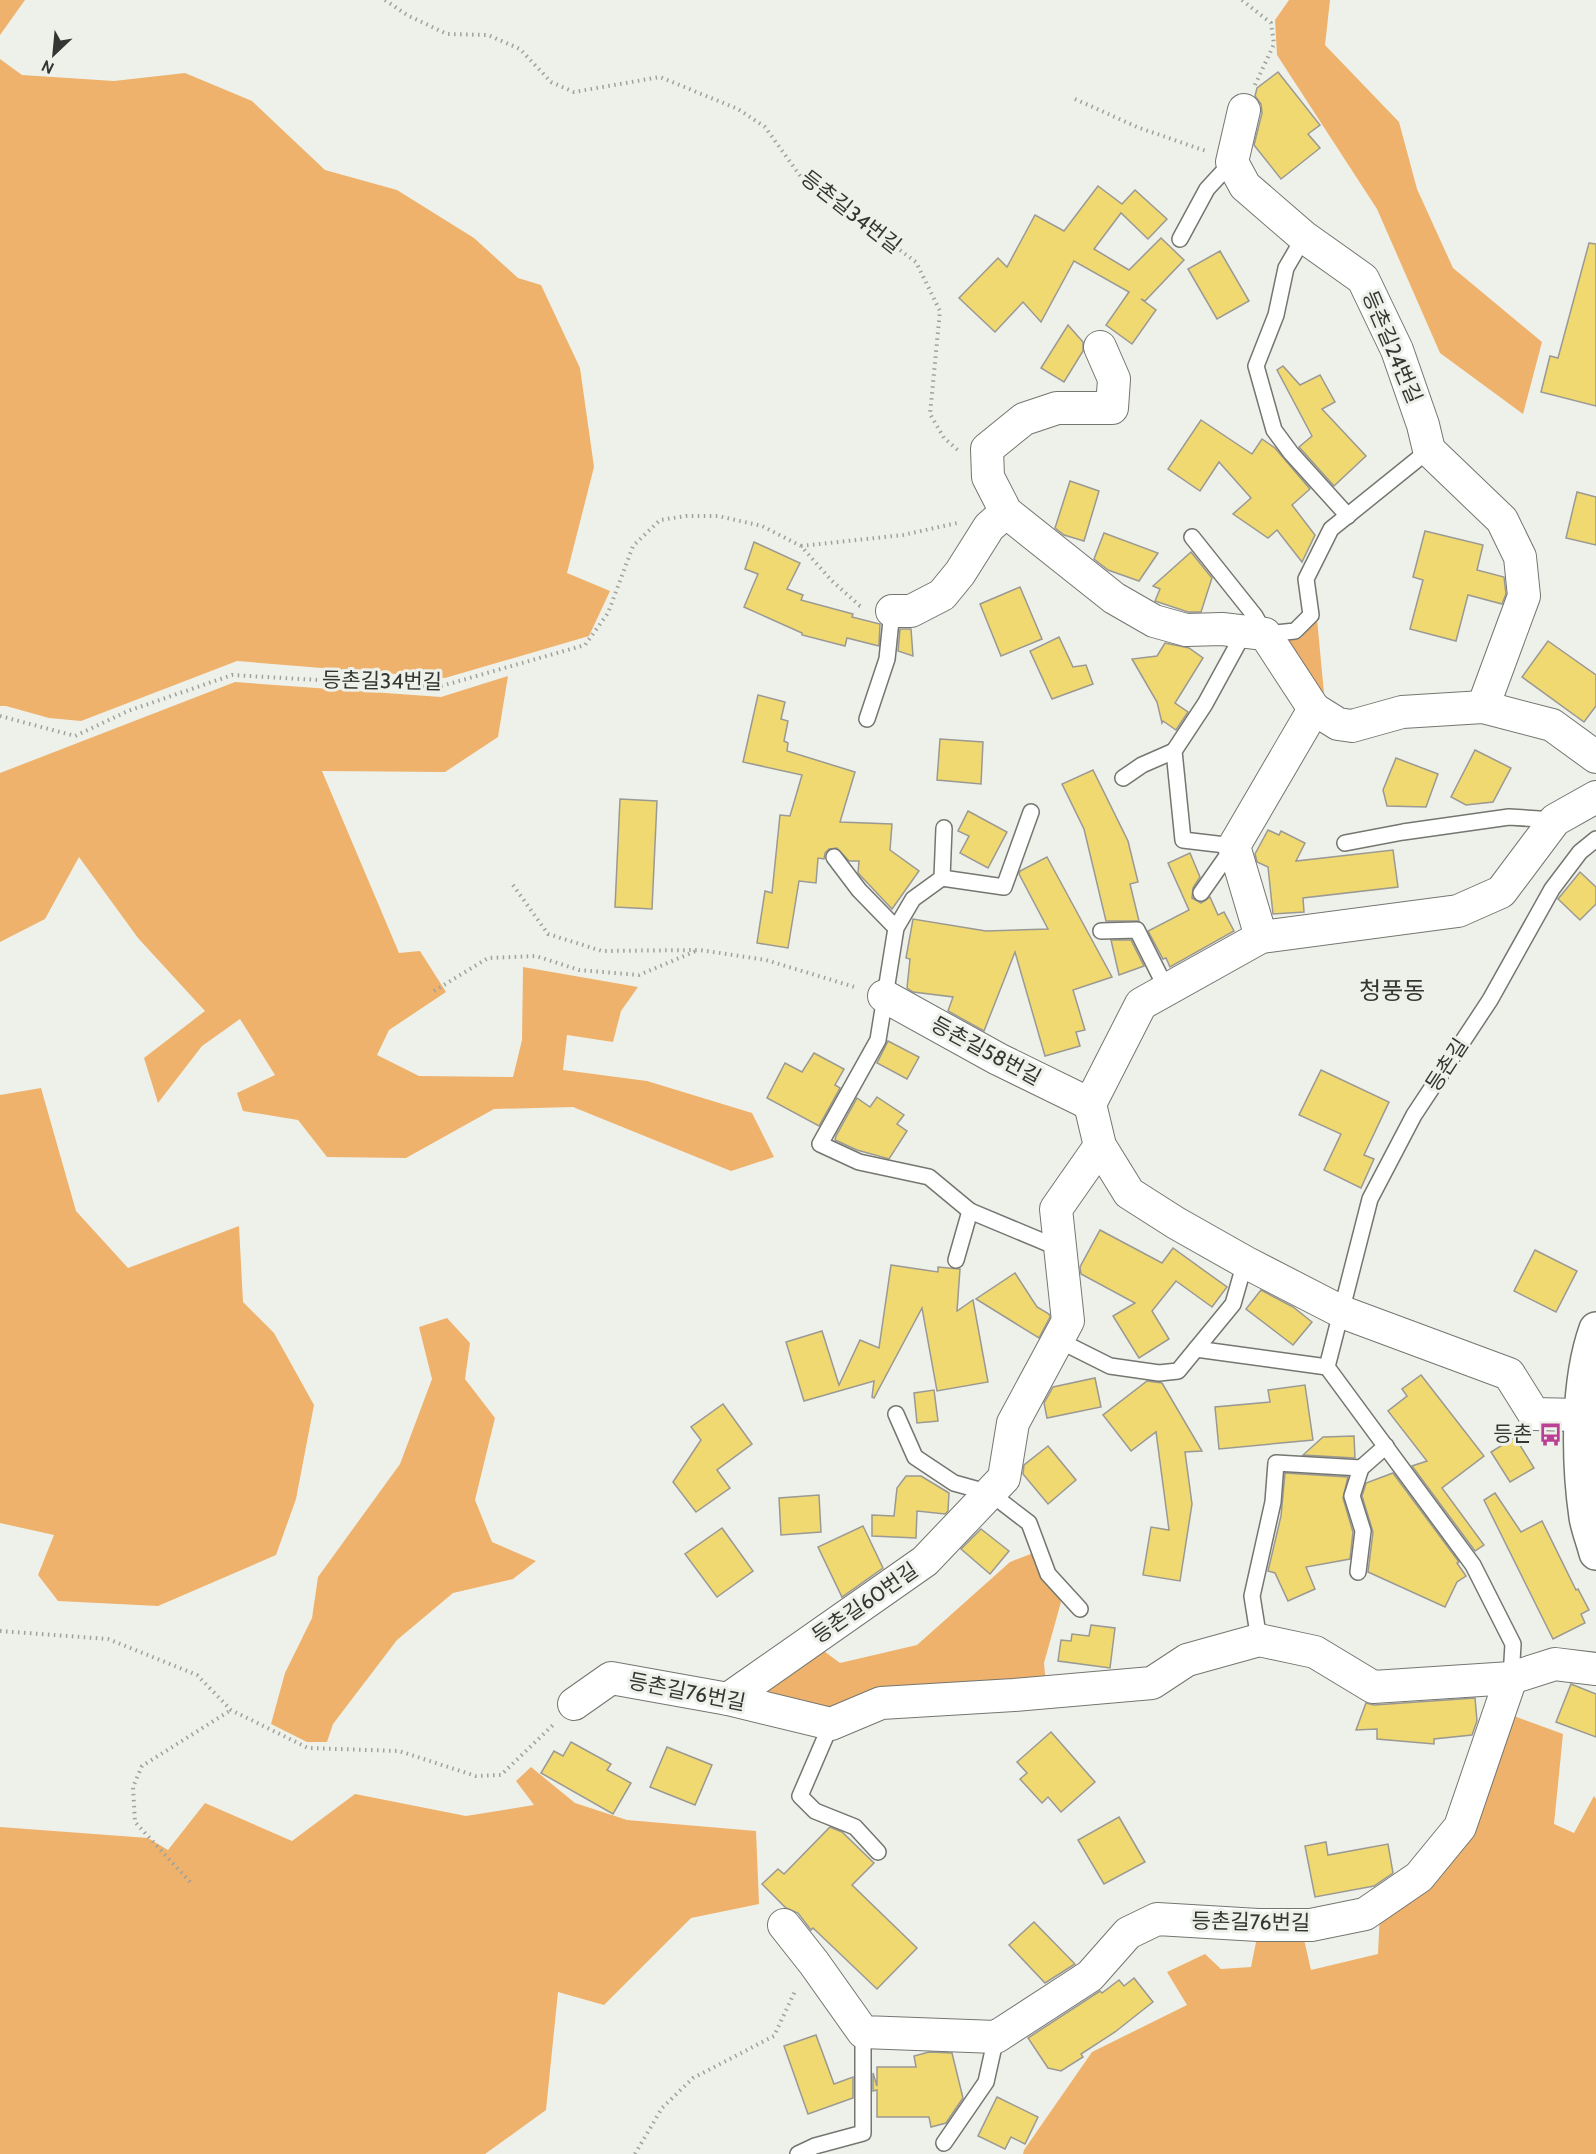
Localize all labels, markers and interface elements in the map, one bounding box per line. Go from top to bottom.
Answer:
north arrow [24,24,84,84]
text: N [38,56,57,78]
street label: 등촌길34번길 [796,165,906,258]
street label: 등촌길24번길 [1358,287,1427,407]
street label: 등촌길34번길 [322,667,442,694]
district label: 청풍동 [1359,976,1425,1005]
street label: 등촌길58번길 [927,1011,1045,1090]
street label: 등촌길 [1420,1034,1473,1096]
place label: 등촌 [1493,1421,1532,1446]
bus stop icon: 등촌 [1537,1421,1563,1447]
street label: 등촌길60번길 [807,1557,922,1648]
street label: 등촌길76번길 [627,1668,748,1715]
street label: 등촌길76번길 [1192,1908,1311,1935]

